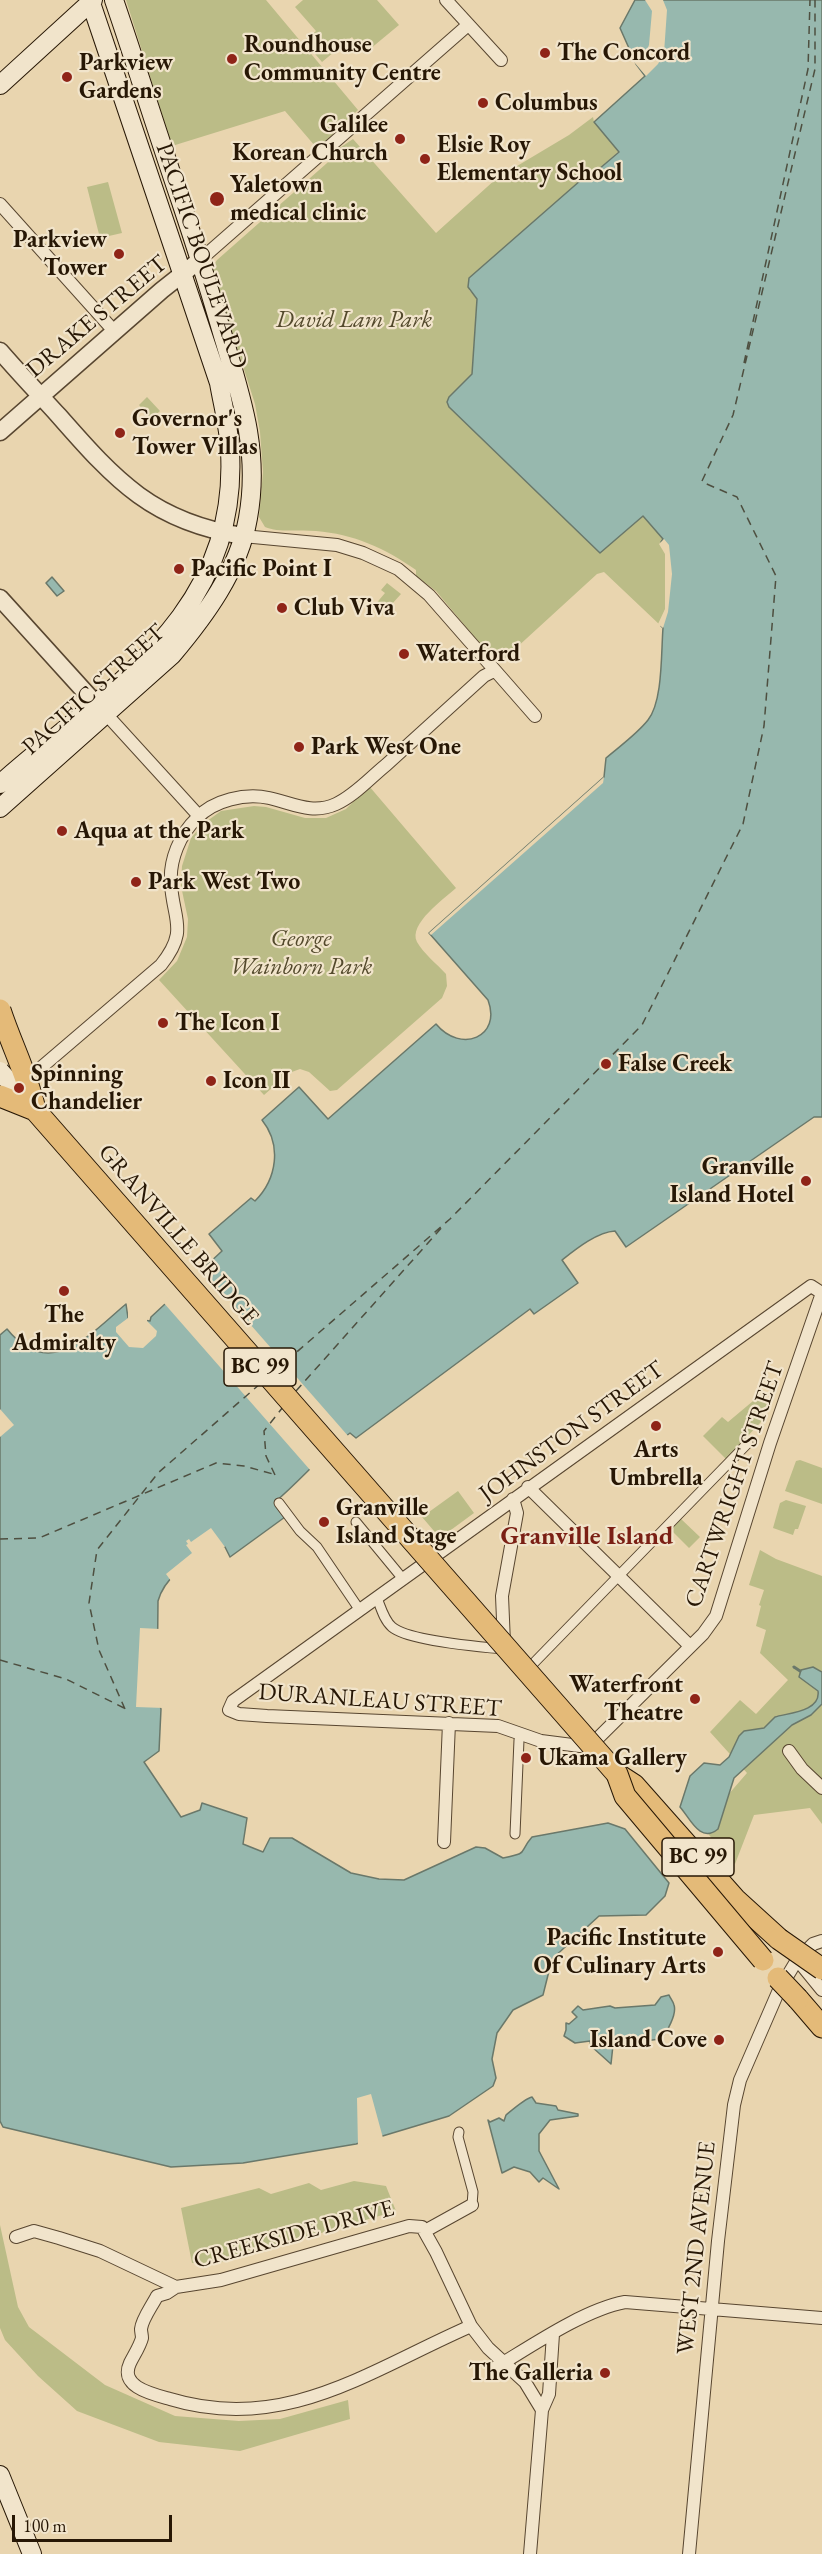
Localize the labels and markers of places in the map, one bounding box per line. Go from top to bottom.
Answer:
place label: Roundhouse Community Centre [244,31,441,87]
place label: The Concord [557,39,690,67]
marker: The Concord [538,46,552,60]
place label: Parkview Gardens [79,49,173,105]
marker: Roundhouse Community Centre [225,52,239,66]
marker: Parkview Gardens [60,70,74,84]
place label: Columbus [495,89,598,117]
marker: Columbus [476,96,490,110]
place label: Galilee Korean Church [232,111,388,167]
place label: Elsie Roy Elementary School [437,131,622,187]
marker: Galilee Korean Church [393,132,407,146]
marker: Elsie Roy Elementary School [418,152,432,166]
place label: Yaletown medical clinic [230,171,366,227]
marker: Yaletown medical clinic [208,190,226,208]
place label: Parkview Tower [13,226,107,282]
marker: Parkview Tower [112,247,126,261]
place label: Governor's Tower Villas [132,405,258,461]
marker: Governor's Tower Villas [113,426,127,440]
place label: Pacific Point I [191,555,332,583]
marker: Pacific Point I [172,562,186,576]
place label: Club Viva [294,594,394,622]
marker: Club Viva [275,601,289,615]
place label: Waterford [416,640,520,668]
marker: Waterford [397,647,411,661]
place label: Park West One [311,733,461,761]
marker: Park West One [292,740,306,754]
place label: Aqua at the Park [74,817,244,845]
marker: Aqua at the Park [55,824,69,838]
place label: Park West Two [148,868,300,896]
marker: Park West Two [129,875,143,889]
place label: The Icon I [175,1009,279,1037]
marker: The Icon I [156,1016,170,1030]
place label: False Creek [618,1050,732,1078]
marker: False Creek [599,1057,613,1071]
place label: Spinning Chandelier [31,1060,142,1116]
place label: Icon II [223,1067,290,1095]
marker: Icon II [204,1074,218,1088]
marker: Spinning Chandelier [12,1081,26,1095]
place label: Granville Island Hotel [670,1153,794,1209]
marker: Granville Island Hotel [799,1174,813,1188]
marker: The Admiralty [57,1284,71,1298]
place label: The Admiralty [12,1301,116,1357]
marker: Arts Umbrella [649,1419,663,1433]
place label: Arts Umbrella [609,1436,703,1492]
place label: Granville Island Stage [336,1494,456,1550]
marker: Granville Island Stage [317,1515,331,1529]
place label: Waterfront Theatre [569,1671,683,1727]
marker: Waterfront Theatre [688,1692,702,1706]
place label: Ukama Gallery [538,1744,687,1772]
marker: Ukama Gallery [519,1751,533,1765]
place label: Pacific Institute Of Culinary Arts [533,1924,706,1980]
marker: Pacific Institute Of Culinary Arts [711,1945,725,1959]
place label: Island Cove [590,2026,707,2054]
marker: Island Cove [712,2033,726,2047]
place label: The Galleria [469,2359,593,2387]
marker: The Galleria [598,2366,612,2380]

